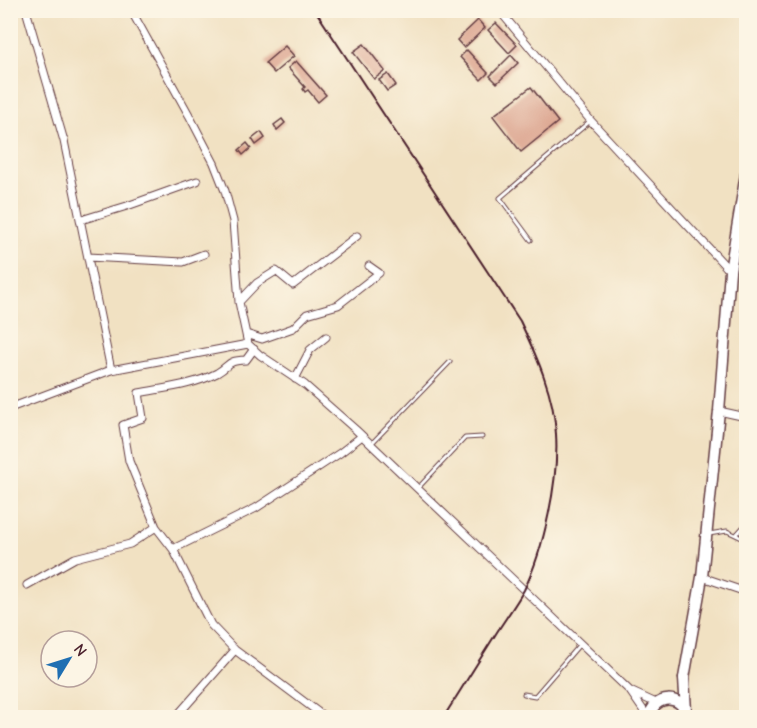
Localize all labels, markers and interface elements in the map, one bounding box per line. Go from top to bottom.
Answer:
north arrow [39,629,99,689]
text: N [70,641,90,660]

